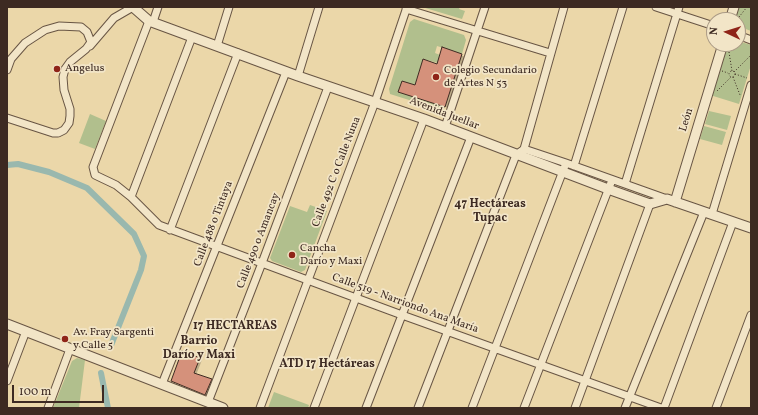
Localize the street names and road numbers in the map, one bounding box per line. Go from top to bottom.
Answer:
street label: Avenida Juellar [407,95,481,133]
street label: León [677,107,697,133]
street label: Calle 492 C o Calle Nuna [310,115,364,229]
street label: Calle 488 o Tintaya [192,179,236,269]
street label: Calle 490 o Amancay [235,191,283,291]
street label: Calle 519 - Narriondo Ana María [330,271,480,337]

